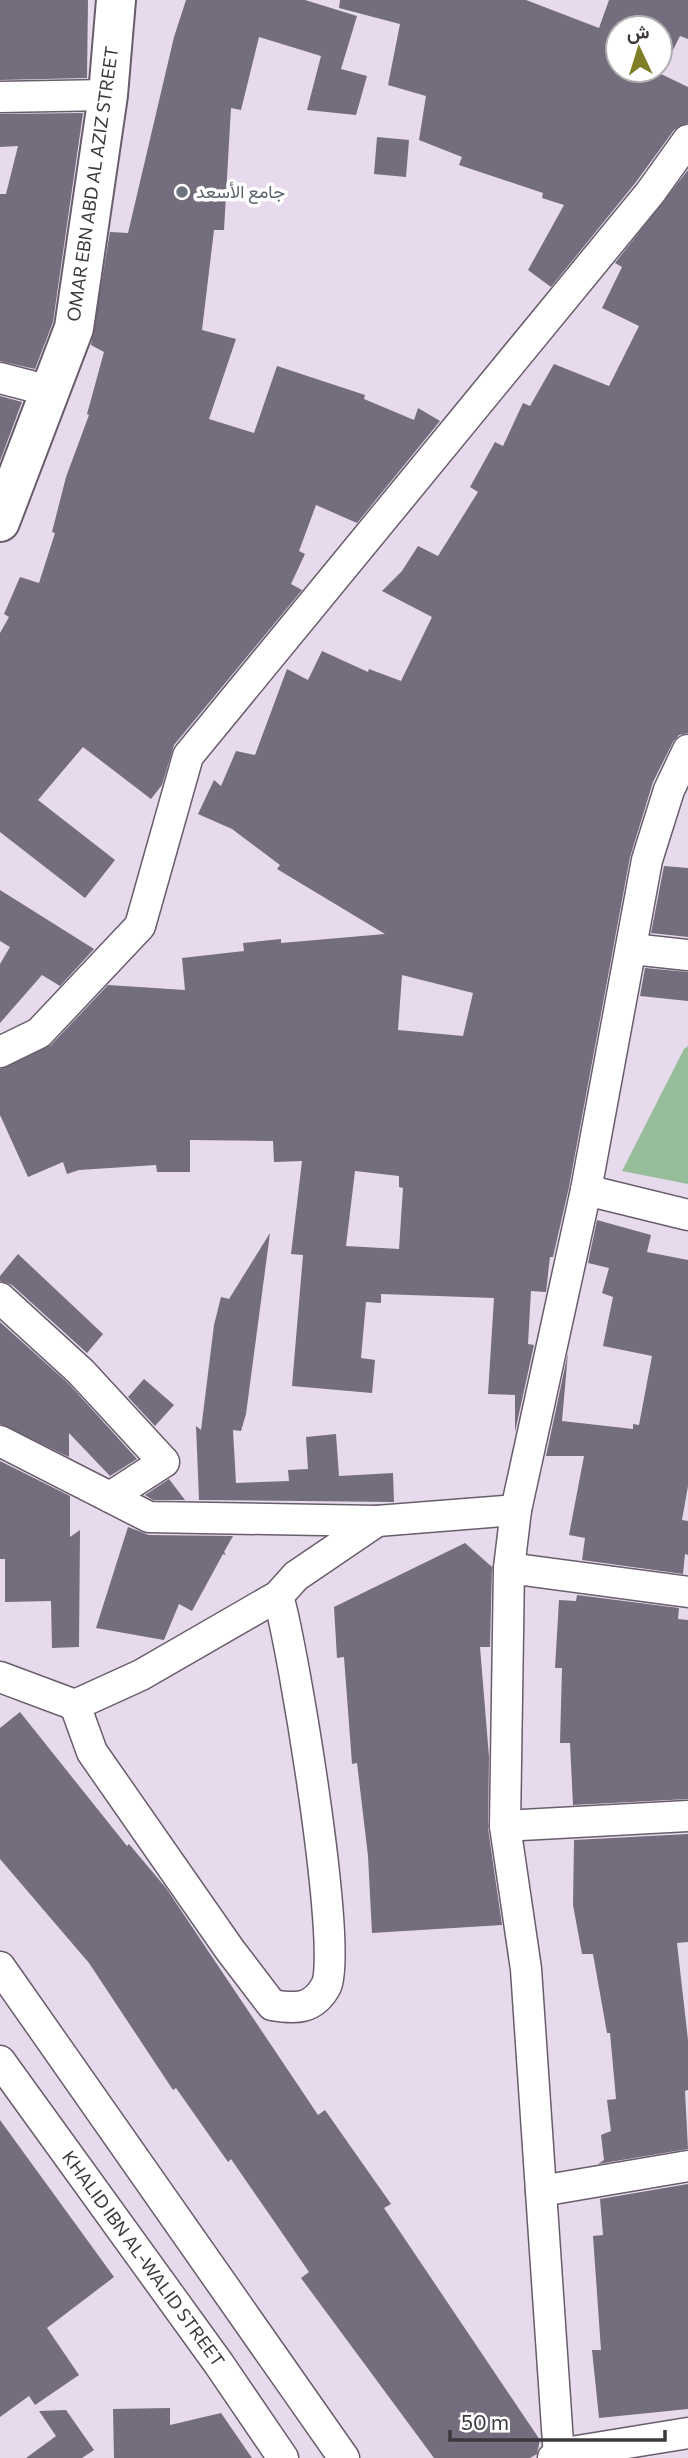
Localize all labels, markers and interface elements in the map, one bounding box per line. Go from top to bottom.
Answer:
north arrow [604,14,674,84]
text: ش [626,19,650,45]
street label: OMAR EBN ABD AL AZIZ STREET [62,45,122,323]
place label: جامع الأسعد [196,180,285,204]
marker: جامع الأسعد [174,184,190,200]
street label: KHALID IBN AL-WALID STREET [58,2146,230,2371]
scale bar [450,2398,665,2442]
text: 50 m [461,2409,509,2434]

